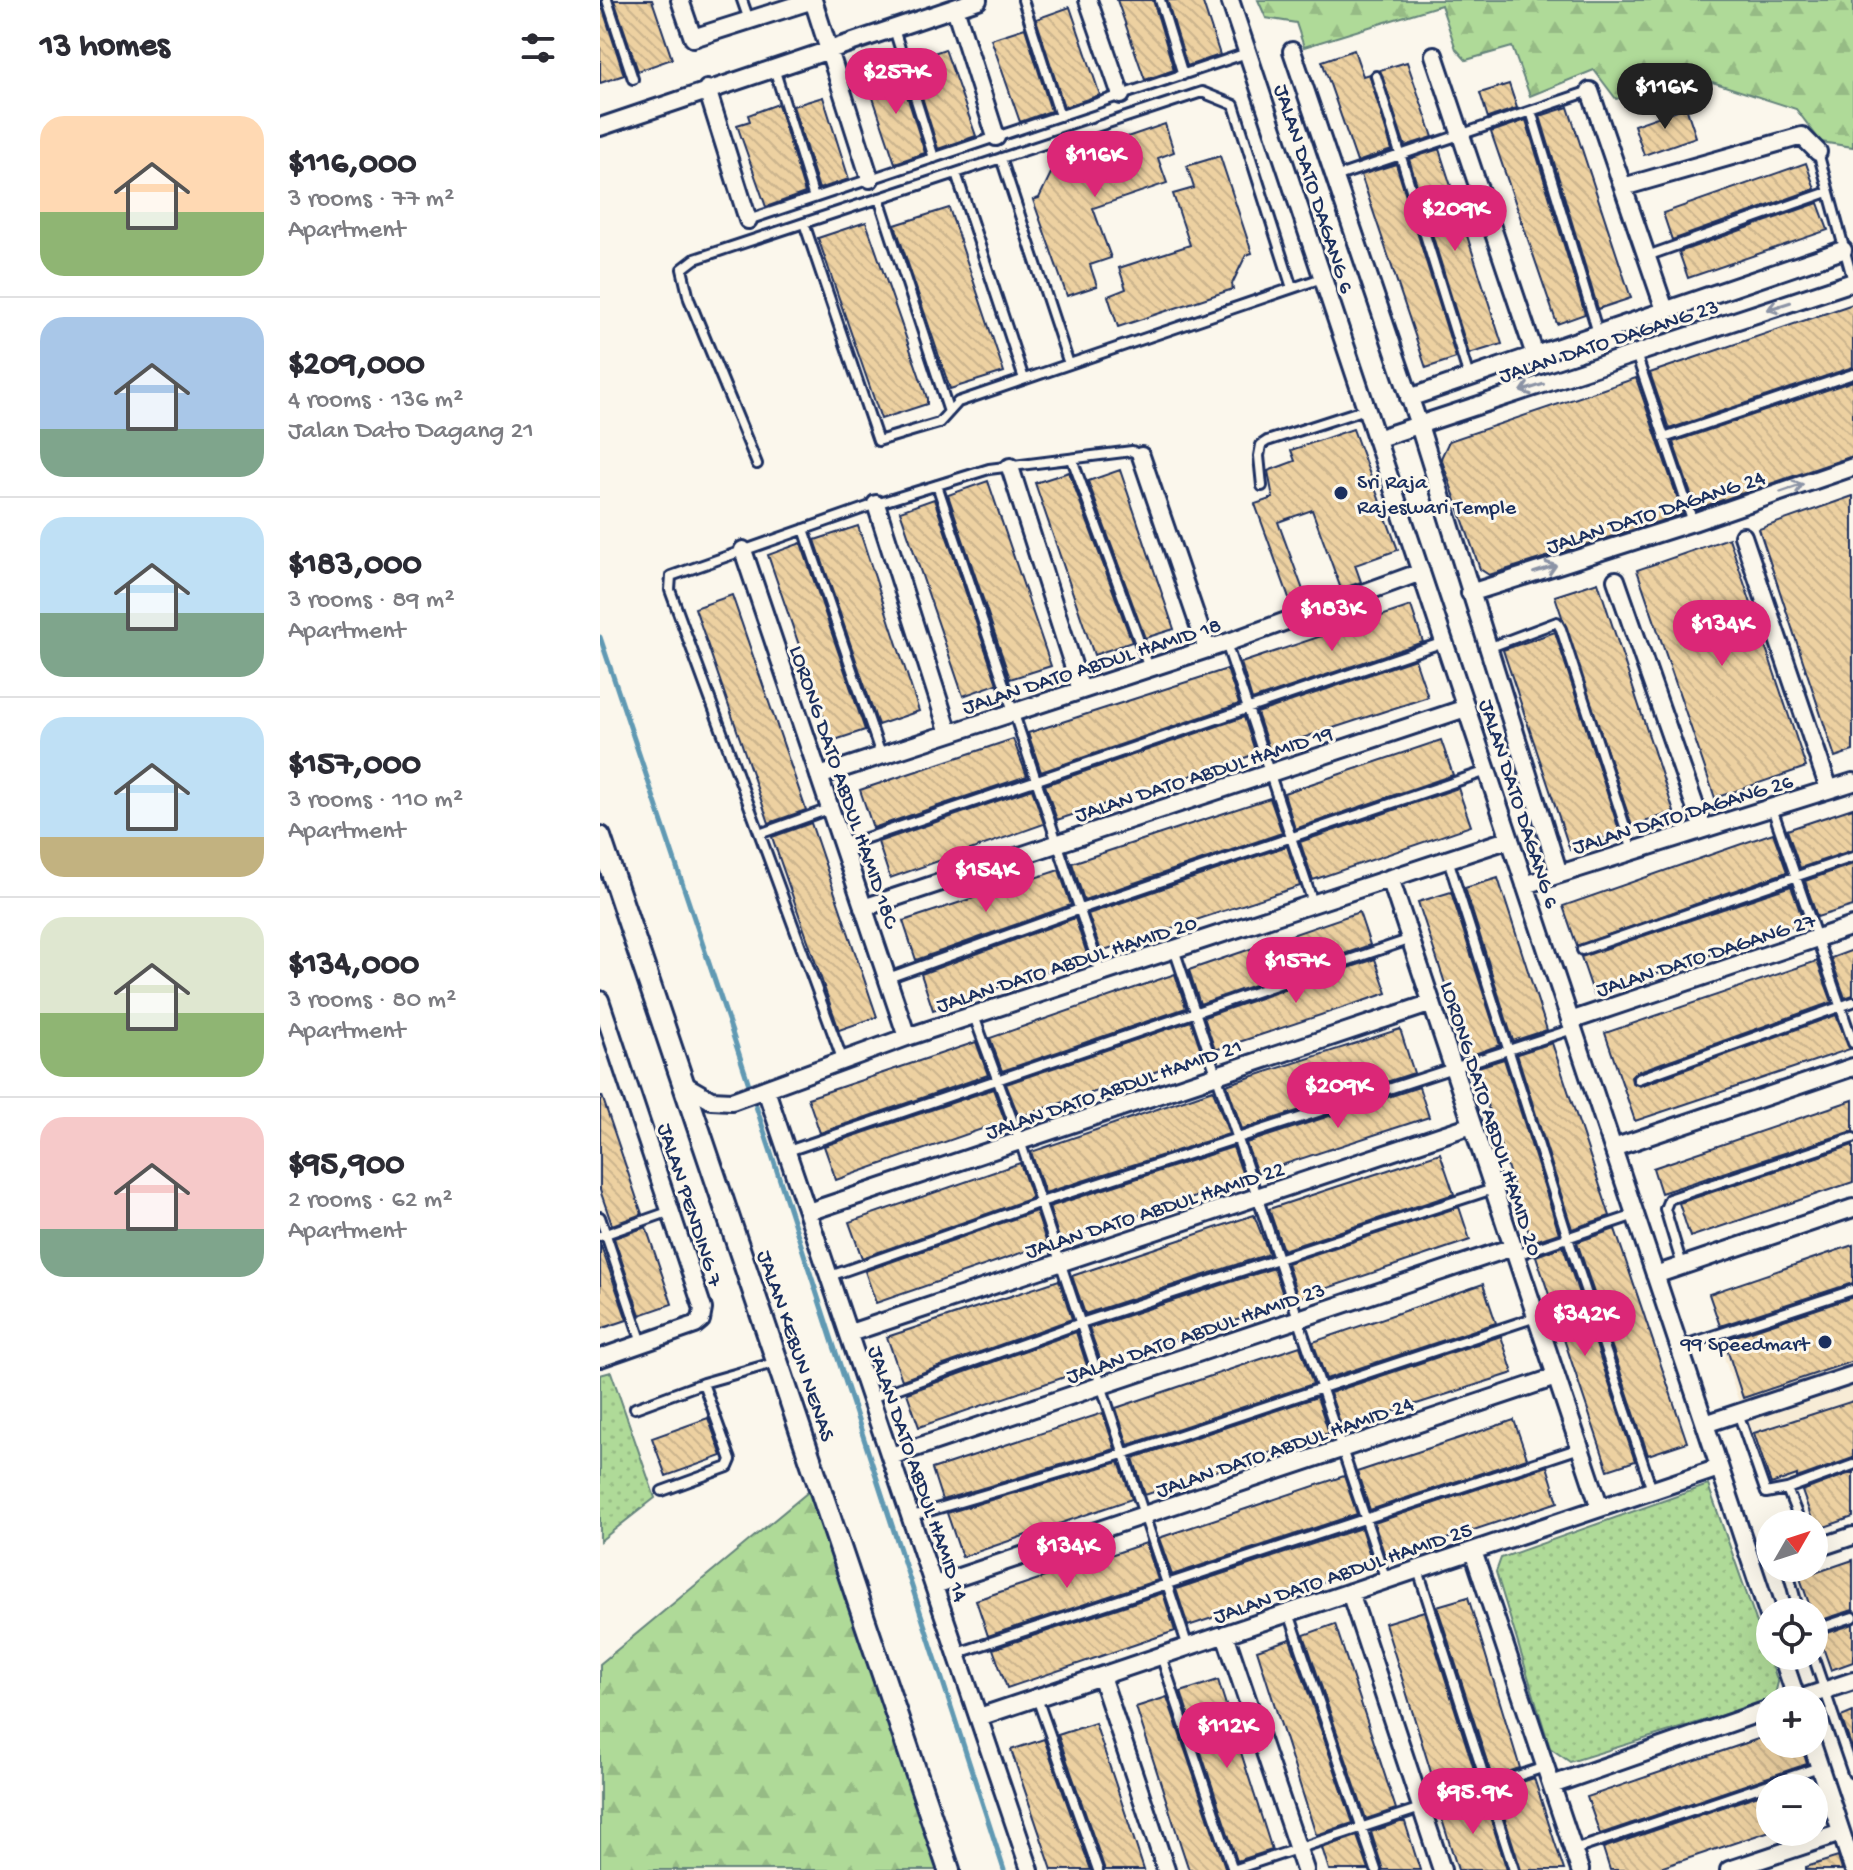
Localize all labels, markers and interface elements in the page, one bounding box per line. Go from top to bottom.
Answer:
icon: filters [516,26,560,70]
text: 13 homes [40,28,170,68]
pin: $257K [840,48,952,116]
text: $257K [863,58,929,89]
pin: $116K [1609,63,1721,131]
text: $116K [1635,73,1695,104]
street label: JALAN DATO DAGANG 6 [1266,81,1359,298]
pin: $116K [1039,131,1151,199]
text: $116K [1065,141,1125,172]
text: $116,000 [288,145,417,185]
icon: home [104,148,200,244]
text: 3 rooms · 77 m² [288,185,454,216]
pin: $209K [1399,185,1511,253]
text: $209K [1422,195,1488,226]
text: Apartment [288,216,405,247]
street label: JALAN DATO DAGANG 23 [1496,295,1722,391]
one-way arrow [1767,300,1792,314]
text: $209,000 [288,346,425,386]
icon: home [104,349,200,445]
one-way arrow [1520,381,1545,396]
text: 4 rooms · 136 m² [288,386,463,417]
text: Jalan Dato Dagang 21 [288,417,534,448]
street label: JALAN DATO DAGANG 24 [1544,466,1769,561]
place label: Sri Raja Rajeswari Temple [1357,471,1517,522]
one-way arrow [1779,479,1804,494]
marker: Sri Raja Rajeswari Temple [1332,484,1350,502]
text: $183,000 [288,546,422,586]
icon: home [104,549,200,645]
one-way arrow [1532,561,1557,576]
pin: $183K [1276,585,1388,653]
text: 3 rooms · 89 m² [288,586,455,617]
text: $183K [1300,595,1364,626]
pin: $134K [1666,600,1778,668]
text: $134K [1691,610,1753,641]
street label: JALAN DATO ABDUL HAMID 18 [960,614,1225,722]
text: Apartment [288,617,405,648]
street label: LORONG DATO ABDUL HAMID 18C [782,643,903,934]
street label: JALAN DATO DAGANG 6 [1471,696,1564,913]
street label: JALAN DATO ABDUL HAMID 19 [1072,722,1336,830]
text: $157,000 [288,746,421,786]
icon: home [104,749,200,845]
street label: JALAN DATO DAGANG 26 [1570,770,1797,862]
text: 3 rooms · 110 m² [288,786,463,817]
text: Apartment [288,817,405,848]
pin: $154K [930,846,1042,914]
text: $154K [955,856,1017,887]
street label: JALAN DATO DAGANG 27 [1593,909,1820,1005]
street label: JALAN DATO ABDUL HAMID 20 [933,911,1201,1020]
pin: $157K [1240,937,1352,1005]
text: $134,000 [288,946,419,986]
text: $157K [1264,947,1328,978]
icon: home [104,949,200,1045]
street label: LORONG DATO ABDUL HAMID 20 [1432,979,1546,1260]
text: 3 rooms · 80 m² [288,986,456,1017]
text: Apartment [288,1017,405,1048]
street label: JALAN DATO ABDUL HAMID 21 [983,1035,1246,1147]
pin: $209K [1282,1062,1394,1130]
text: $209K [1305,1072,1371,1103]
street label: JALAN PENDING 7 [650,1120,727,1291]
text: $95,900 [288,1146,405,1186]
icon: home [104,1149,200,1245]
street label: JALAN DATO ABDUL HAMID 22 [1022,1157,1288,1266]
text: 2 rooms · 62 m² [288,1186,452,1217]
text: Apartment [288,1217,405,1248]
street label: JALAN KEBUN NENAS [749,1247,839,1446]
street label: JALAN DATO ABDUL HAMID 23 [1064,1278,1329,1391]
pin: $342K [1529,1290,1641,1358]
text: $342K [1553,1300,1617,1331]
place label: 99 Speedmart [1680,1333,1811,1359]
marker: 99 Speedmart [1816,1333,1834,1351]
street label: JALAN DATO ABDUL HAMID 14 [860,1343,972,1606]
street label: JALAN DATO ABDUL HAMID 24 [1153,1392,1418,1505]
north arrow [1756,1510,1828,1582]
map controls [1756,1510,1828,1846]
street label: JALAN DATO ABDUL HAMID 25 [1210,1518,1476,1631]
pin: $134K [1011,1522,1123,1590]
text: $134K [1036,1532,1098,1563]
button: locate [1756,1598,1828,1670]
button: + [1756,1686,1828,1758]
pin: $112K [1171,1702,1283,1770]
text: $112K [1197,1712,1257,1743]
pin: $95.9K [1408,1768,1538,1836]
button: − [1756,1774,1828,1846]
text: $95.9K [1436,1778,1510,1809]

